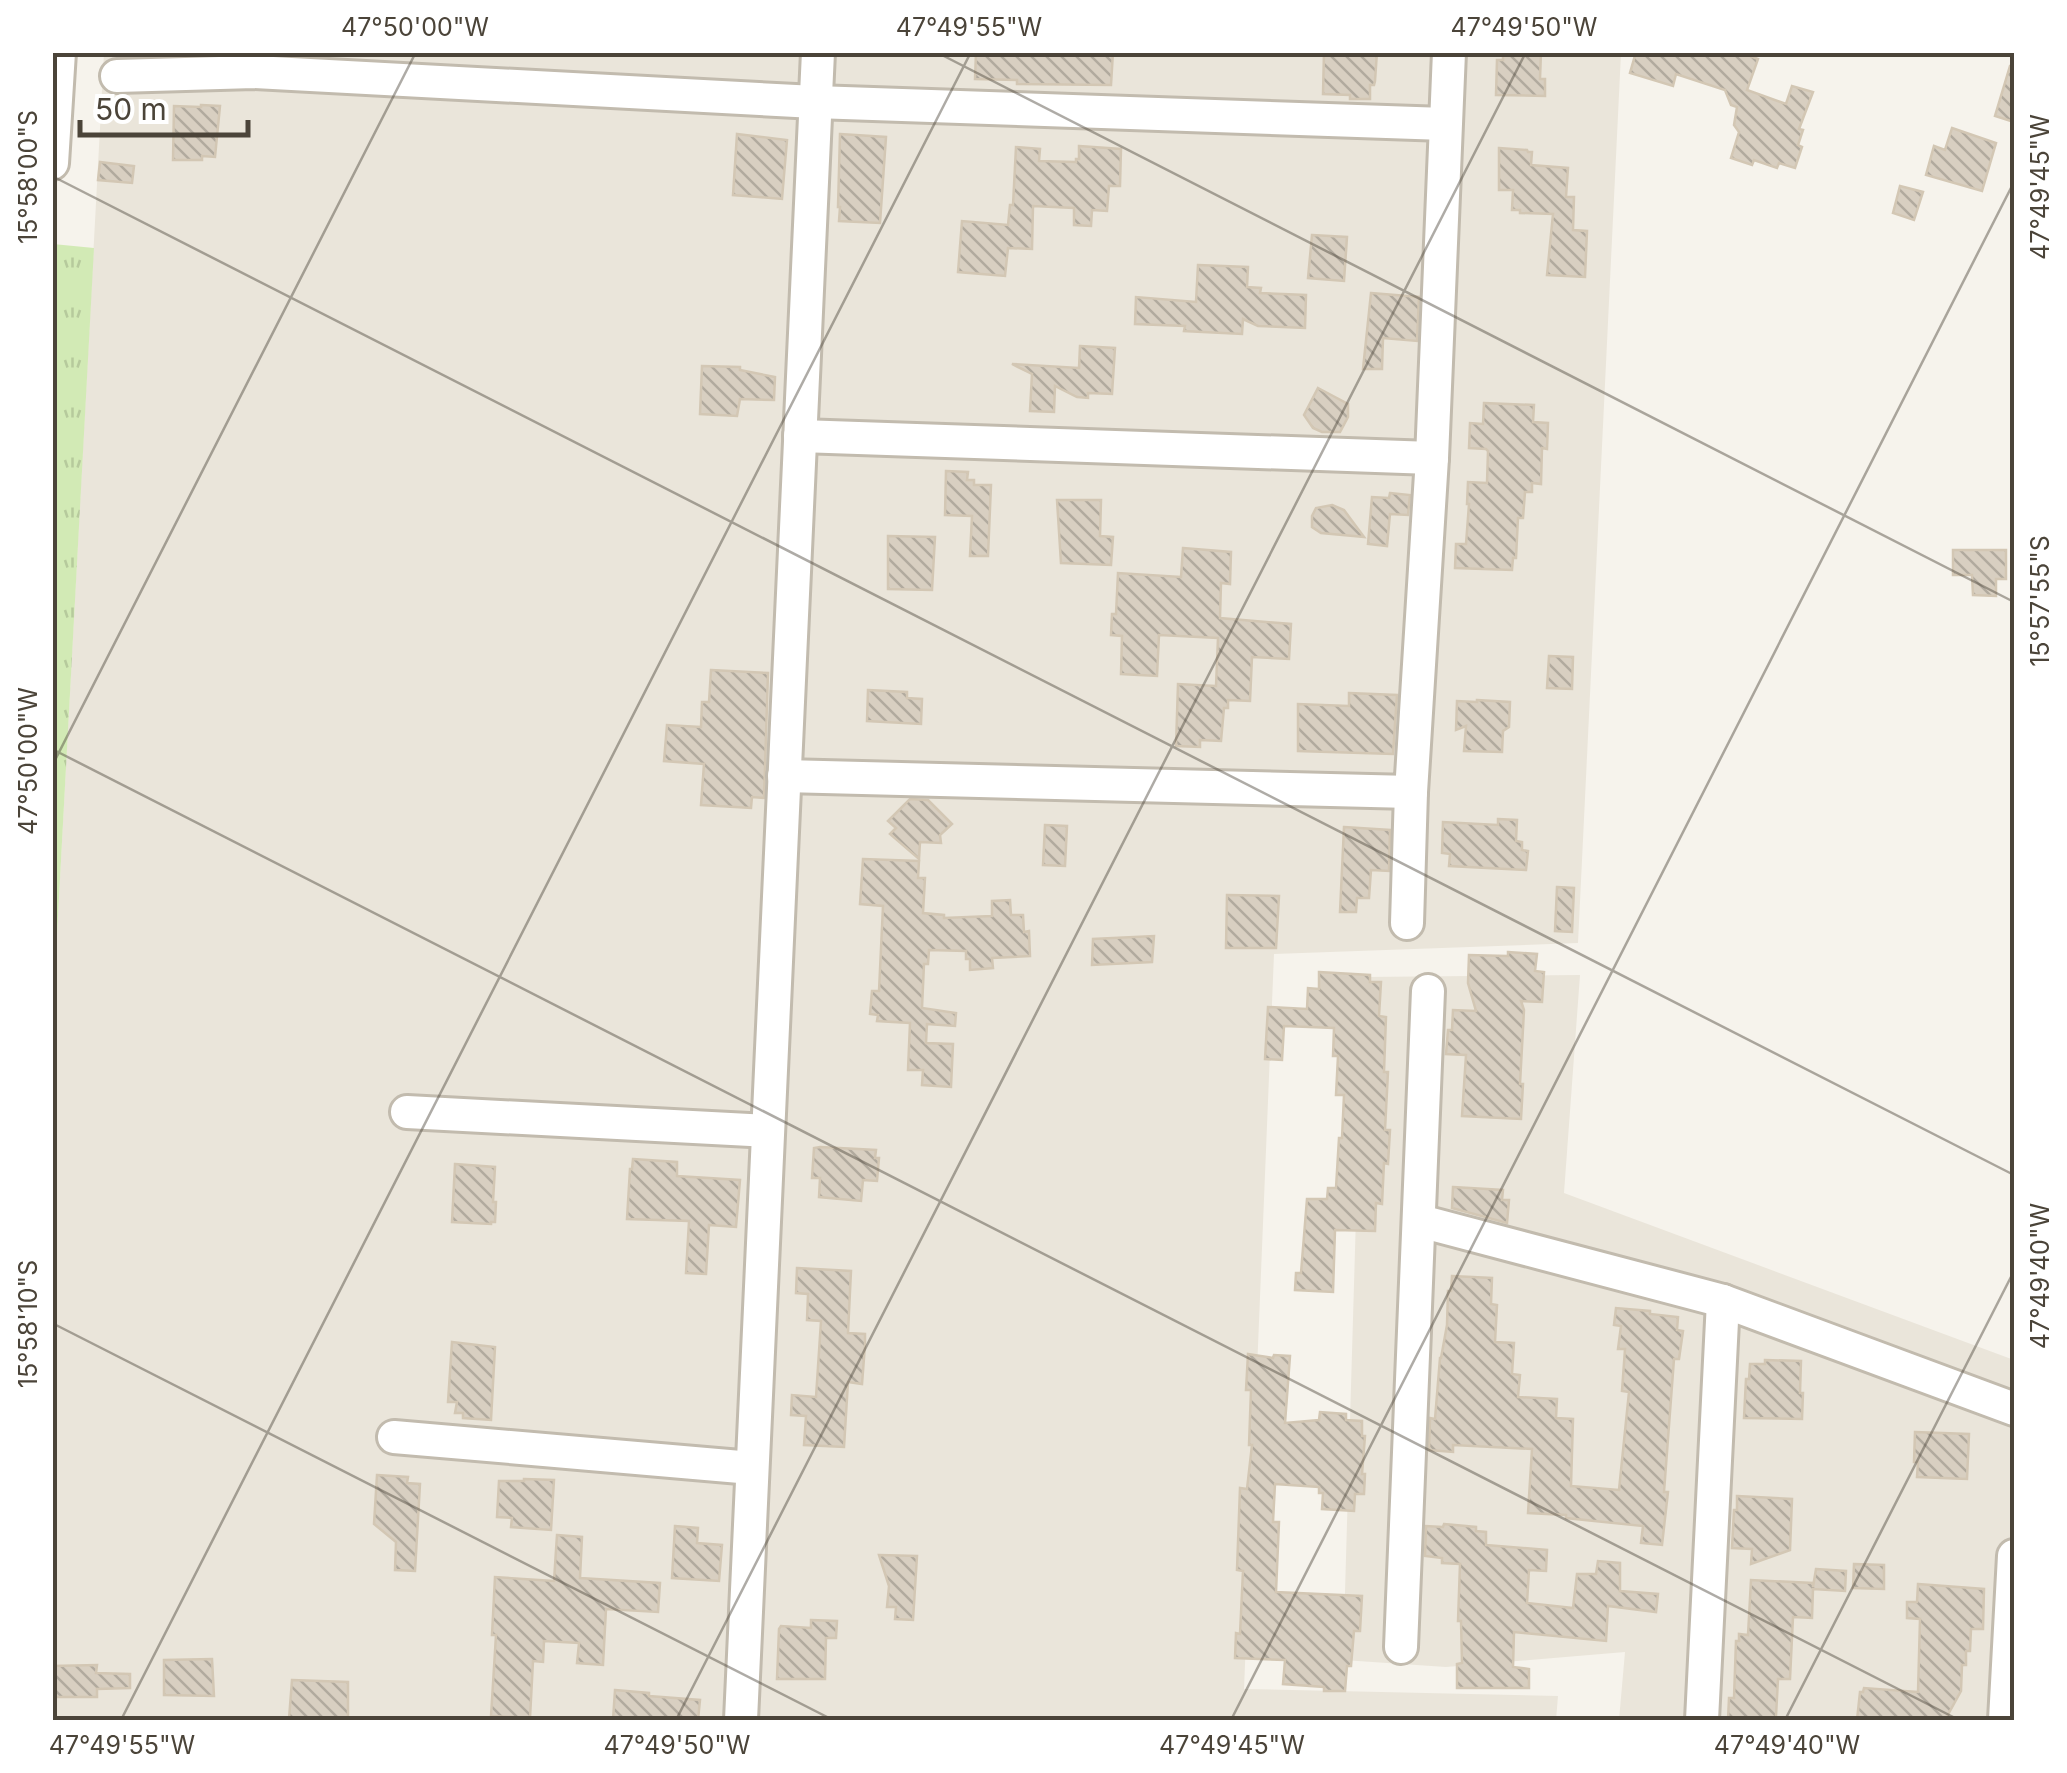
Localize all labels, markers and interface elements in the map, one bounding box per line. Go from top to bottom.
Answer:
text: 47°50'00"W [341,12,489,42]
text: 47°49'55"W [896,12,1042,42]
text: 47°49'50"W [1451,12,1597,42]
scale bar [80,75,248,137]
text: 50 m [95,91,167,127]
text: 15°58'00"S [13,110,43,244]
text: 47°49'45"W [2025,114,2055,260]
text: 15°57'55"S [2025,535,2055,667]
text: 47°50'00"W [13,687,43,835]
text: 47°49'40"W [2025,1203,2055,1349]
text: 15°58'10"S [13,1260,43,1388]
text: 47°49'55"W [49,1730,195,1760]
text: 47°49'50"W [604,1730,750,1760]
text: 47°49'45"W [1159,1730,1305,1760]
text: 47°49'40"W [1714,1730,1860,1760]

